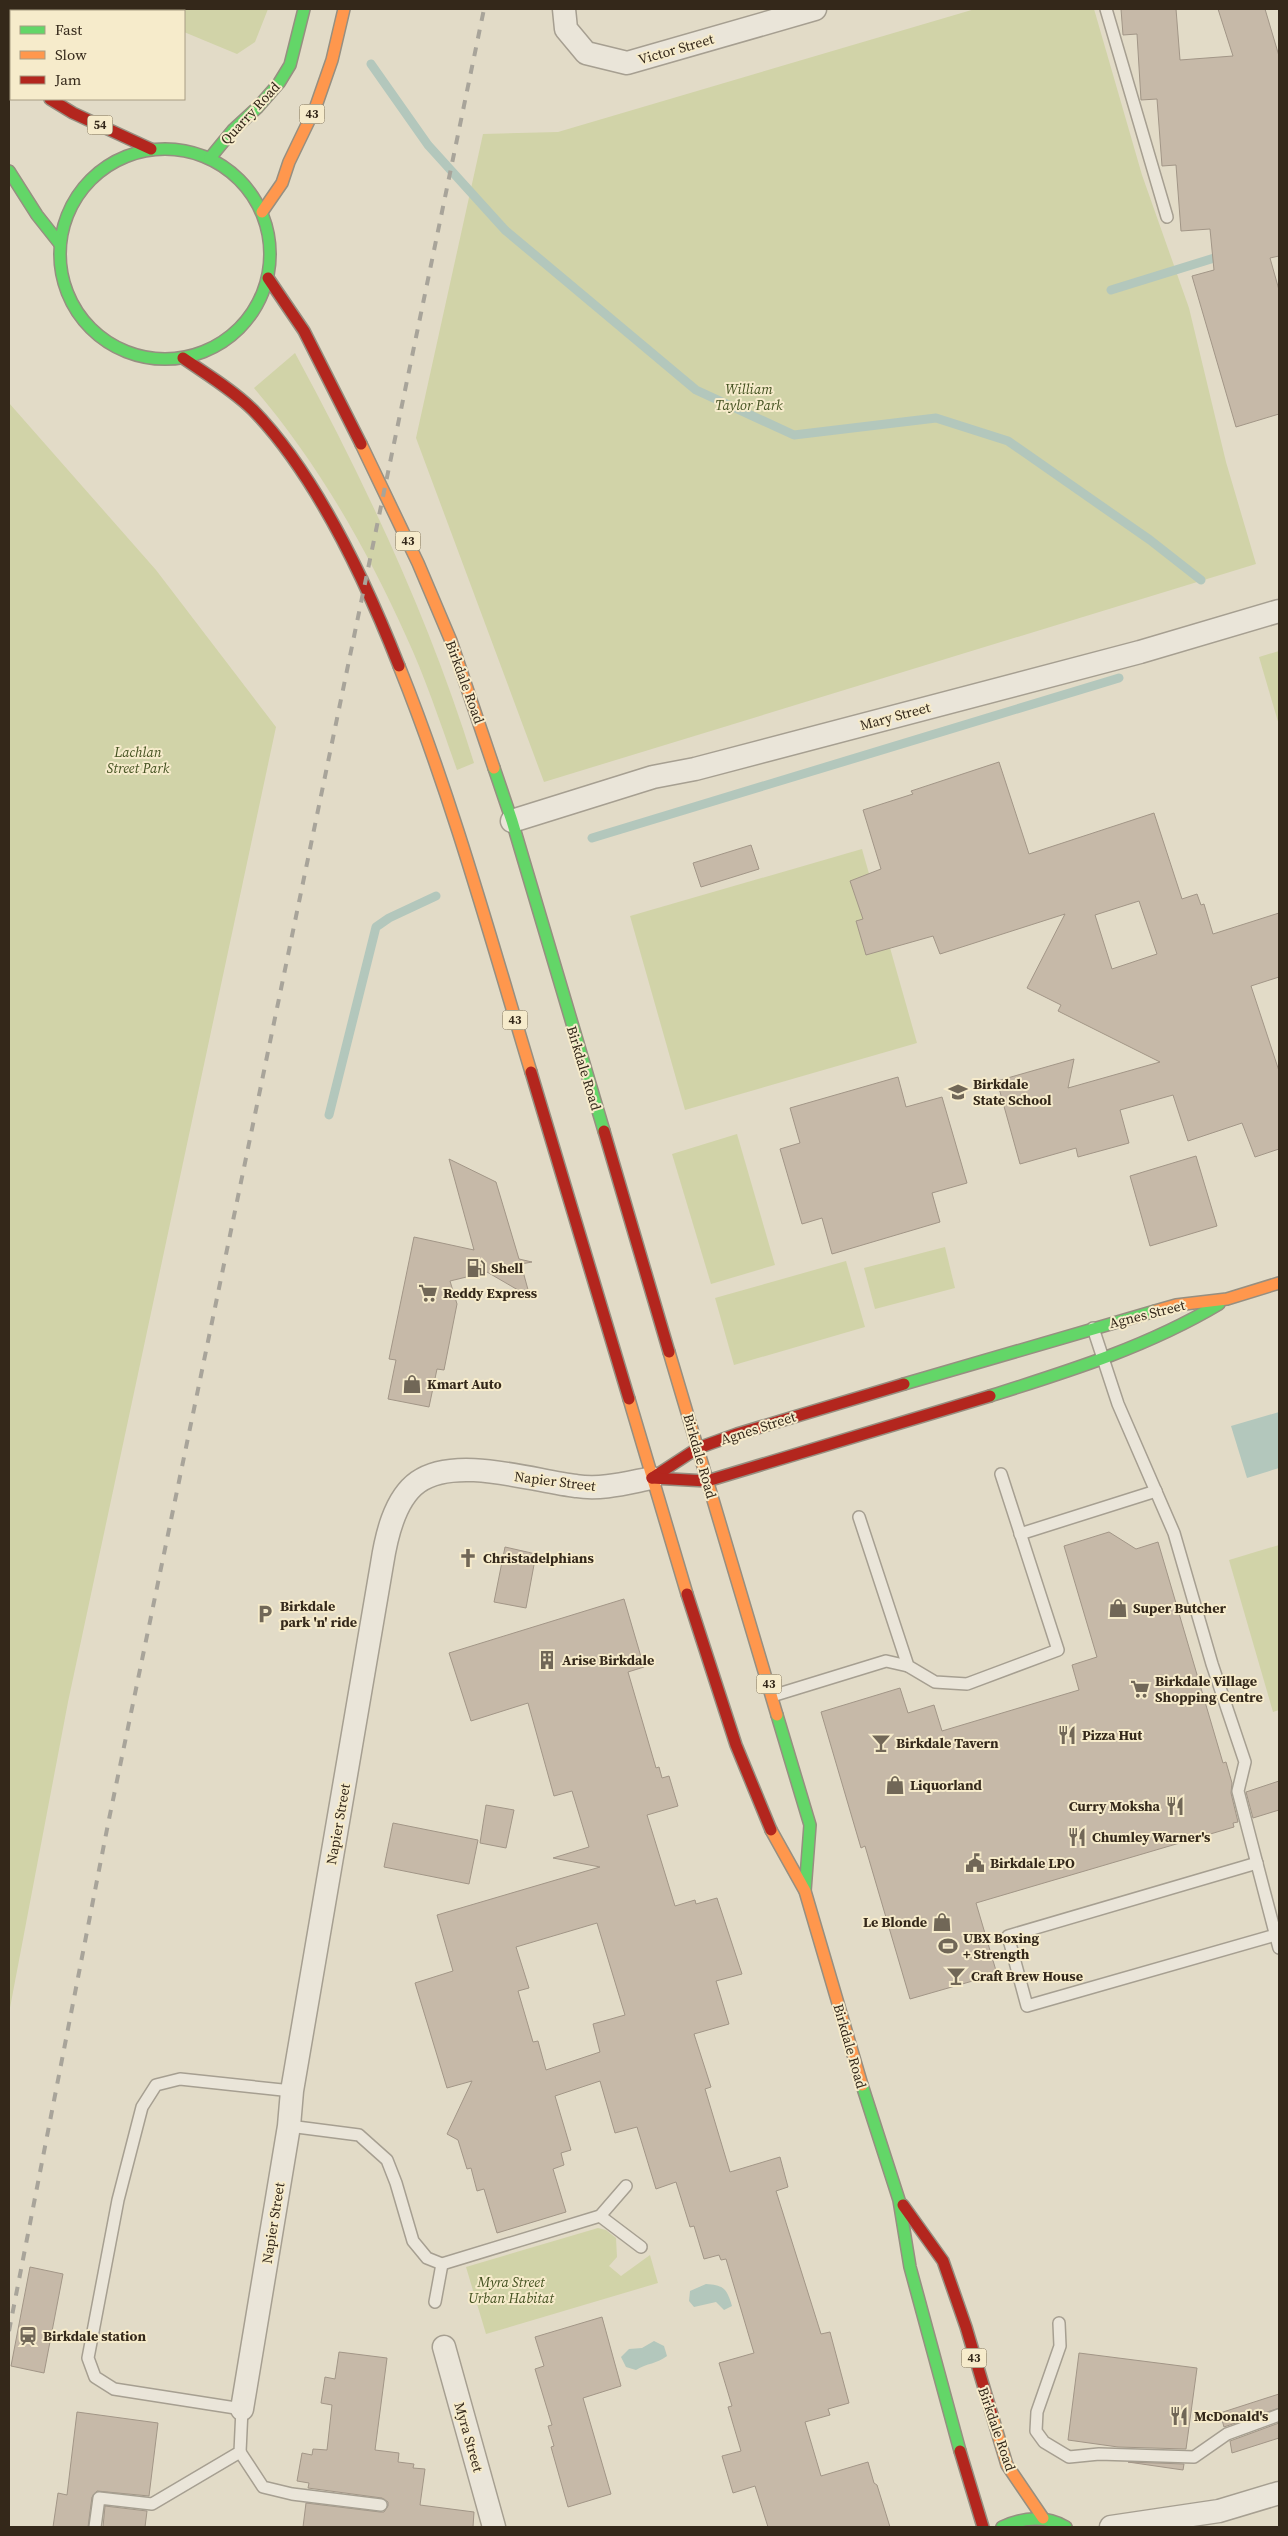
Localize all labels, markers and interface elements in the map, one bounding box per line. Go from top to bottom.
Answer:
legend [10,10,185,100]
text: Fast [55,19,82,40]
street label: Victor Street [636,29,716,69]
text: Slow [55,44,87,65]
text: Jam [54,69,82,90]
street label: Quarry Road [216,77,284,149]
road number: 43 [300,105,324,124]
road number: 54 [88,116,112,134]
park label: William Taylor Park [715,379,783,415]
road number: 43 [396,532,420,550]
street label: Birkdale Road [441,638,489,727]
street label: Mary Street [858,697,933,735]
park label: Lachlan Street Park [107,742,170,778]
road number: 43 [502,1010,528,1030]
street label: Birkdale Road [562,1023,606,1113]
place label: Birkdale State School [973,1074,1052,1110]
school or university icon: Birkdale State School [947,1081,969,1103]
fuel station icon: Shell [465,1257,487,1279]
place label: Shell [491,1258,524,1278]
supermarket icon: Reddy Express [417,1282,439,1304]
place label: Reddy Express [443,1283,538,1303]
street label: Agnes Street [1107,1295,1188,1333]
shop icon: Kmart Auto [401,1373,423,1395]
place label: Kmart Auto [427,1374,502,1394]
street label: Agnes Street [718,1406,798,1450]
street label: Birkdale Road [678,1411,722,1501]
street label: Napier Street [513,1466,597,1496]
church icon: Christadelphians [457,1547,479,1569]
place label: Christadelphians [483,1548,594,1568]
place label: Birkdale park 'n' ride [280,1596,357,1632]
shop icon: Super Butcher [1107,1597,1129,1619]
place label: Super Butcher [1133,1598,1226,1618]
parking icon: Birkdale park 'n' ride [254,1603,276,1625]
building icon: Arise Birkdale [536,1649,558,1671]
place label: Arise Birkdale [562,1650,654,1670]
place label: Birkdale Village Shopping Centre [1155,1671,1263,1707]
road number: 43 [756,1675,782,1694]
supermarket icon: Birkdale Village Shopping Centre [1129,1678,1151,1700]
restaurant icon: Pizza Hut [1056,1724,1078,1746]
place label: Pizza Hut [1082,1725,1143,1745]
bar icon: Birkdale Tavern [870,1732,892,1754]
place label: Birkdale Tavern [896,1733,999,1753]
shop icon: Liquorland [884,1774,906,1796]
place label: Liquorland [910,1775,983,1795]
street label: Napier Street [321,1782,355,1866]
restaurant icon: Curry Moksha [1164,1795,1186,1817]
place label: Curry Moksha [1069,1796,1161,1816]
restaurant icon: Chumley Warner's [1066,1826,1088,1848]
place label: Chumley Warner's [1092,1827,1211,1847]
public building icon: Birkdale LPO [964,1852,986,1874]
place label: Birkdale LPO [990,1853,1075,1873]
shop icon: Le Blonde [931,1911,953,1933]
place label: Le Blonde [863,1912,927,1932]
place label: UBX Boxing + Strength [963,1928,1039,1964]
sports icon: UBX Boxing + Strength [937,1935,959,1957]
bar icon: Craft Brew House [945,1965,967,1987]
place label: Craft Brew House [971,1966,1083,1986]
street label: Birkdale Road [828,2001,872,2091]
street label: Napier Street [257,2181,289,2265]
park label: Myra Street Urban Habitat [468,2272,555,2308]
station icon: Birkdale station [17,2325,39,2347]
place label: Birkdale station [43,2326,146,2346]
road number: 43 [962,2348,986,2368]
street label: Birkdale Road [973,2384,1021,2474]
street label: Myra Street [450,2400,489,2475]
restaurant icon: McDonald's [1168,2405,1190,2427]
place label: McDonald's [1194,2406,1269,2426]

